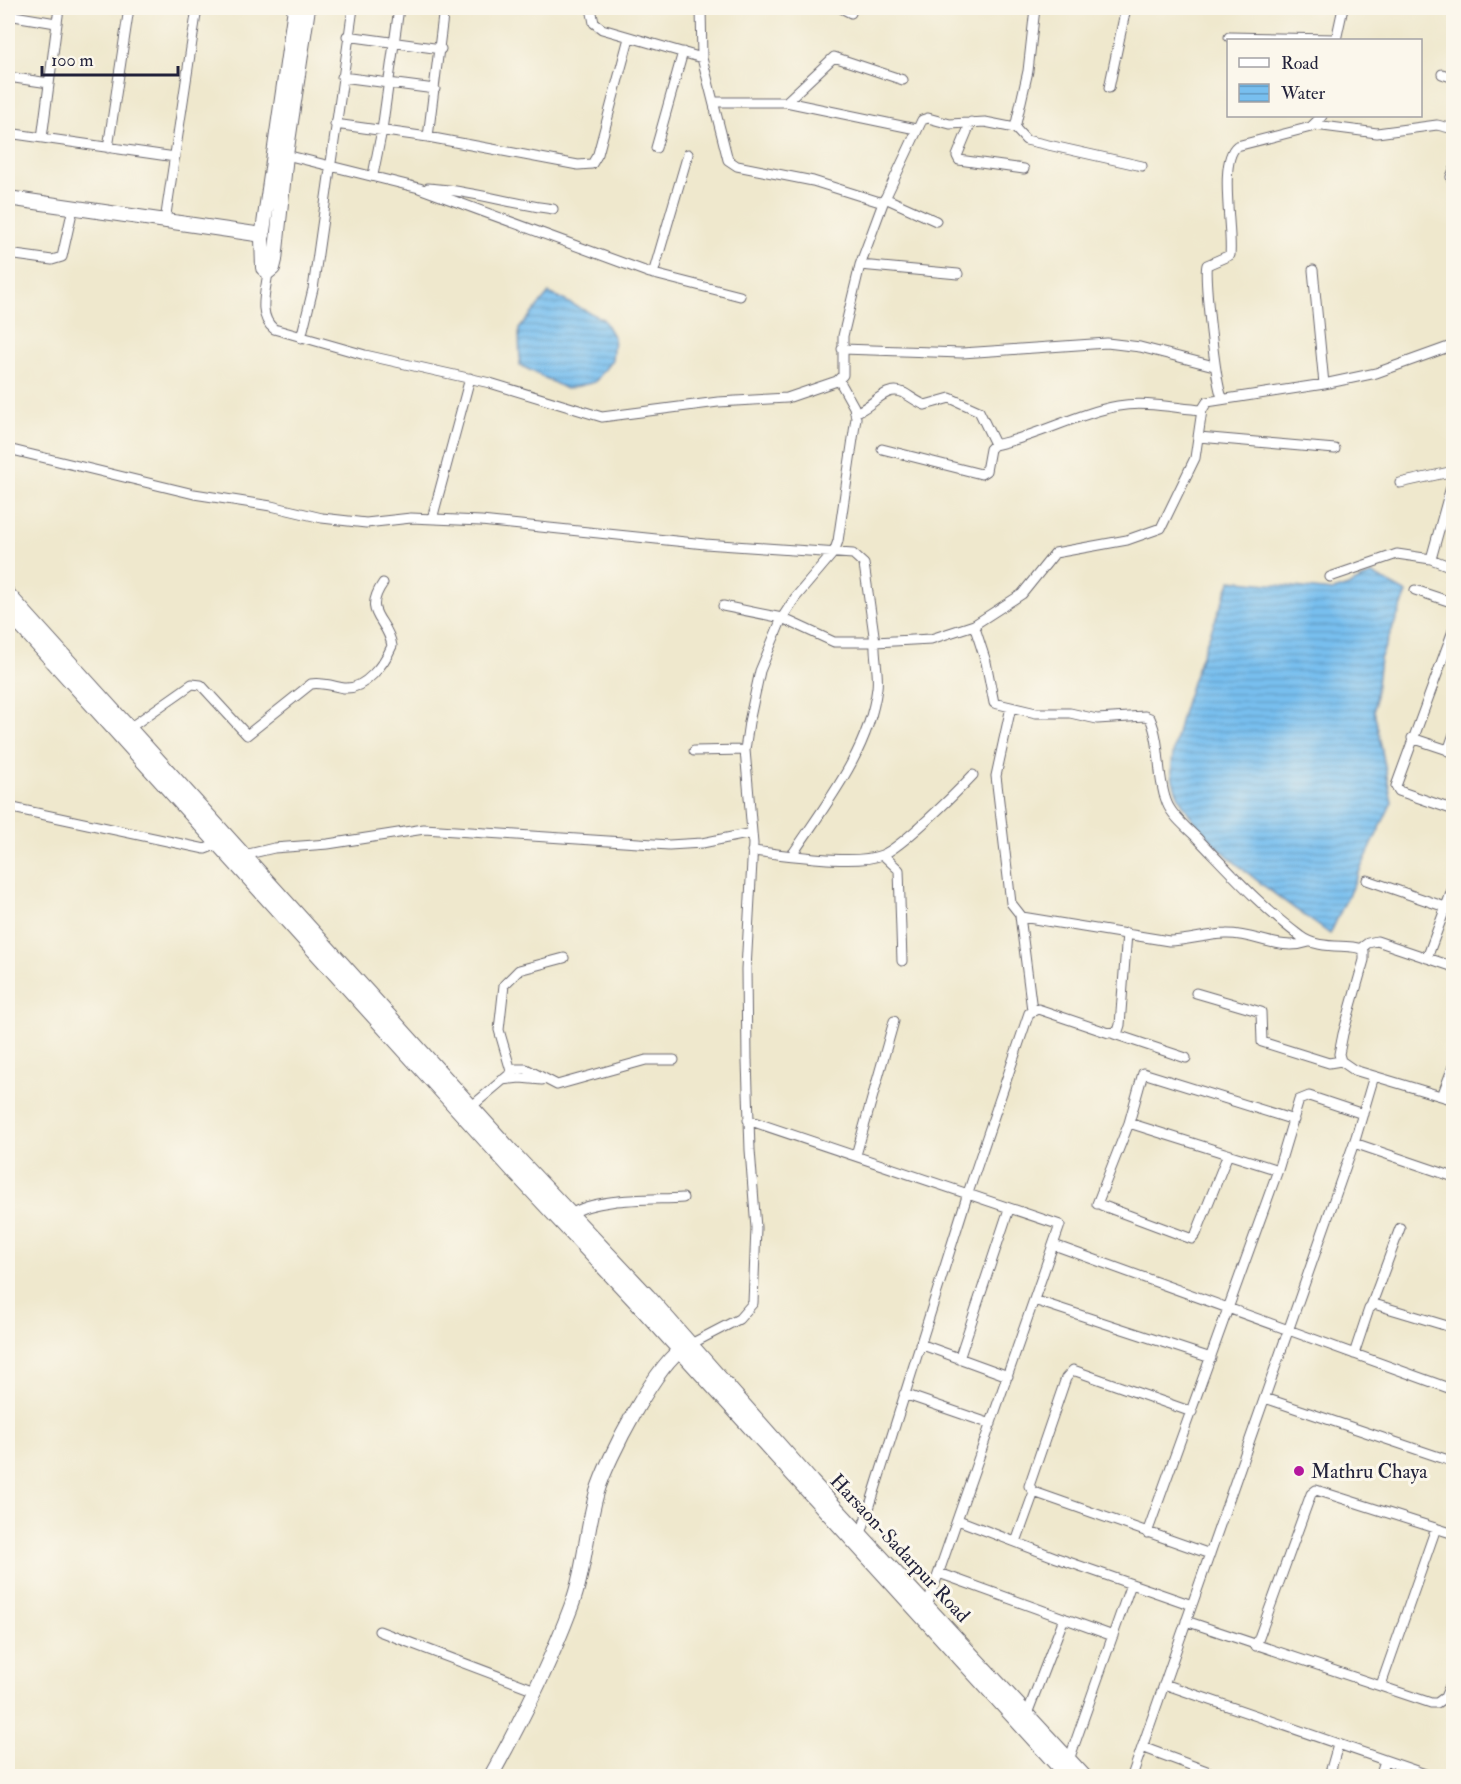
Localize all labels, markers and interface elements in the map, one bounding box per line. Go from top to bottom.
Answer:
scale bar [42,39,178,77]
legend [1227,39,1422,117]
text: 100 m [51,49,94,72]
text: Road [1281,52,1319,75]
text: Water [1280,82,1325,105]
place label: Mathru Chaya [1311,1459,1428,1484]
marker: Mathru Chaya [1292,1464,1306,1478]
street label: Harsaon-Sadarpur Road [824,1468,975,1628]

